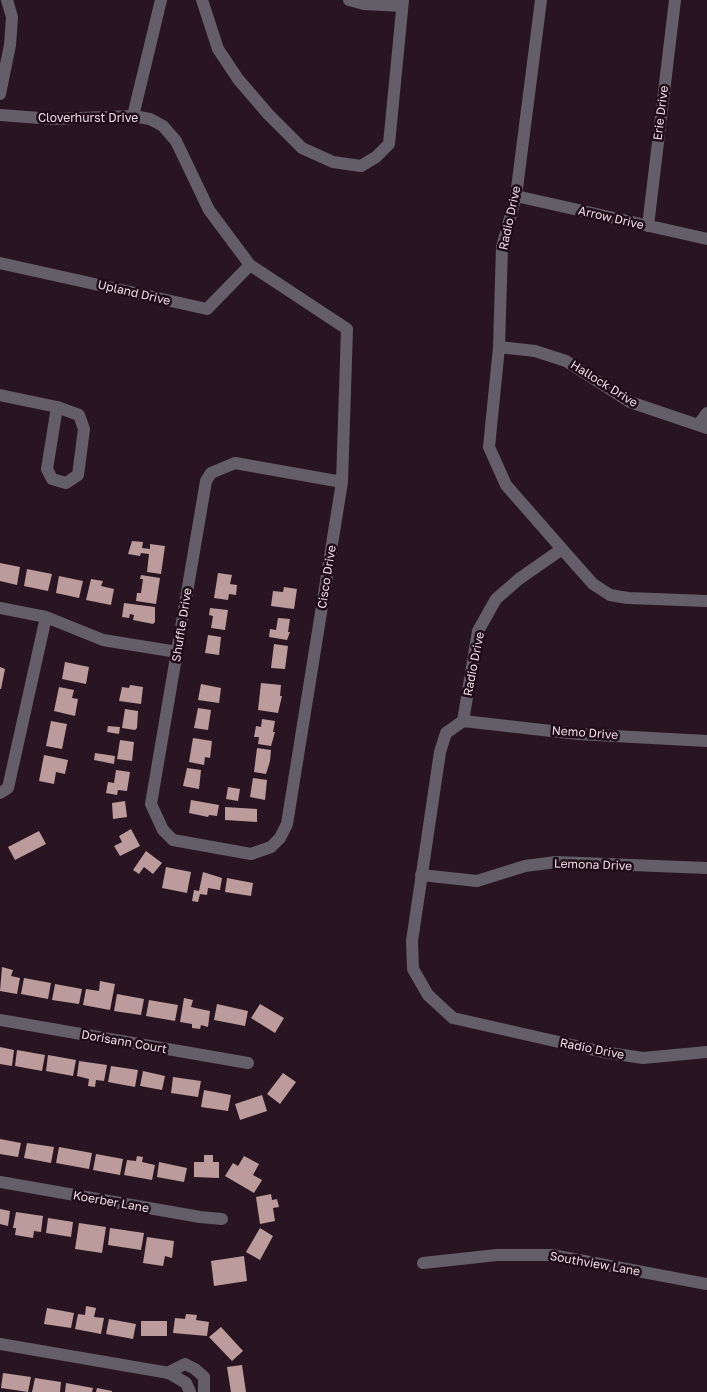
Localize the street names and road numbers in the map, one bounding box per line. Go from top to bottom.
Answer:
street label: Erie Drive [651,85,671,141]
street label: Cloverhurst Drive [38,111,138,125]
street label: Radio Drive [496,185,524,251]
street label: Arrow Drive [577,203,645,233]
street label: Upland Drive [96,278,172,308]
street label: Hallock Drive [568,358,640,410]
street label: Cisco Drive [315,544,339,610]
street label: Shuffle Drive [169,587,195,663]
street label: Radio Drive [461,631,487,697]
street label: Nemo Drive [551,723,619,743]
street label: Lemona Drive [554,856,632,874]
street label: Dorisann Court [80,1027,168,1057]
street label: Radio Drive [559,1036,625,1062]
street label: Koerber Lane [72,1188,150,1216]
street label: Southview Lane [549,1249,641,1279]

